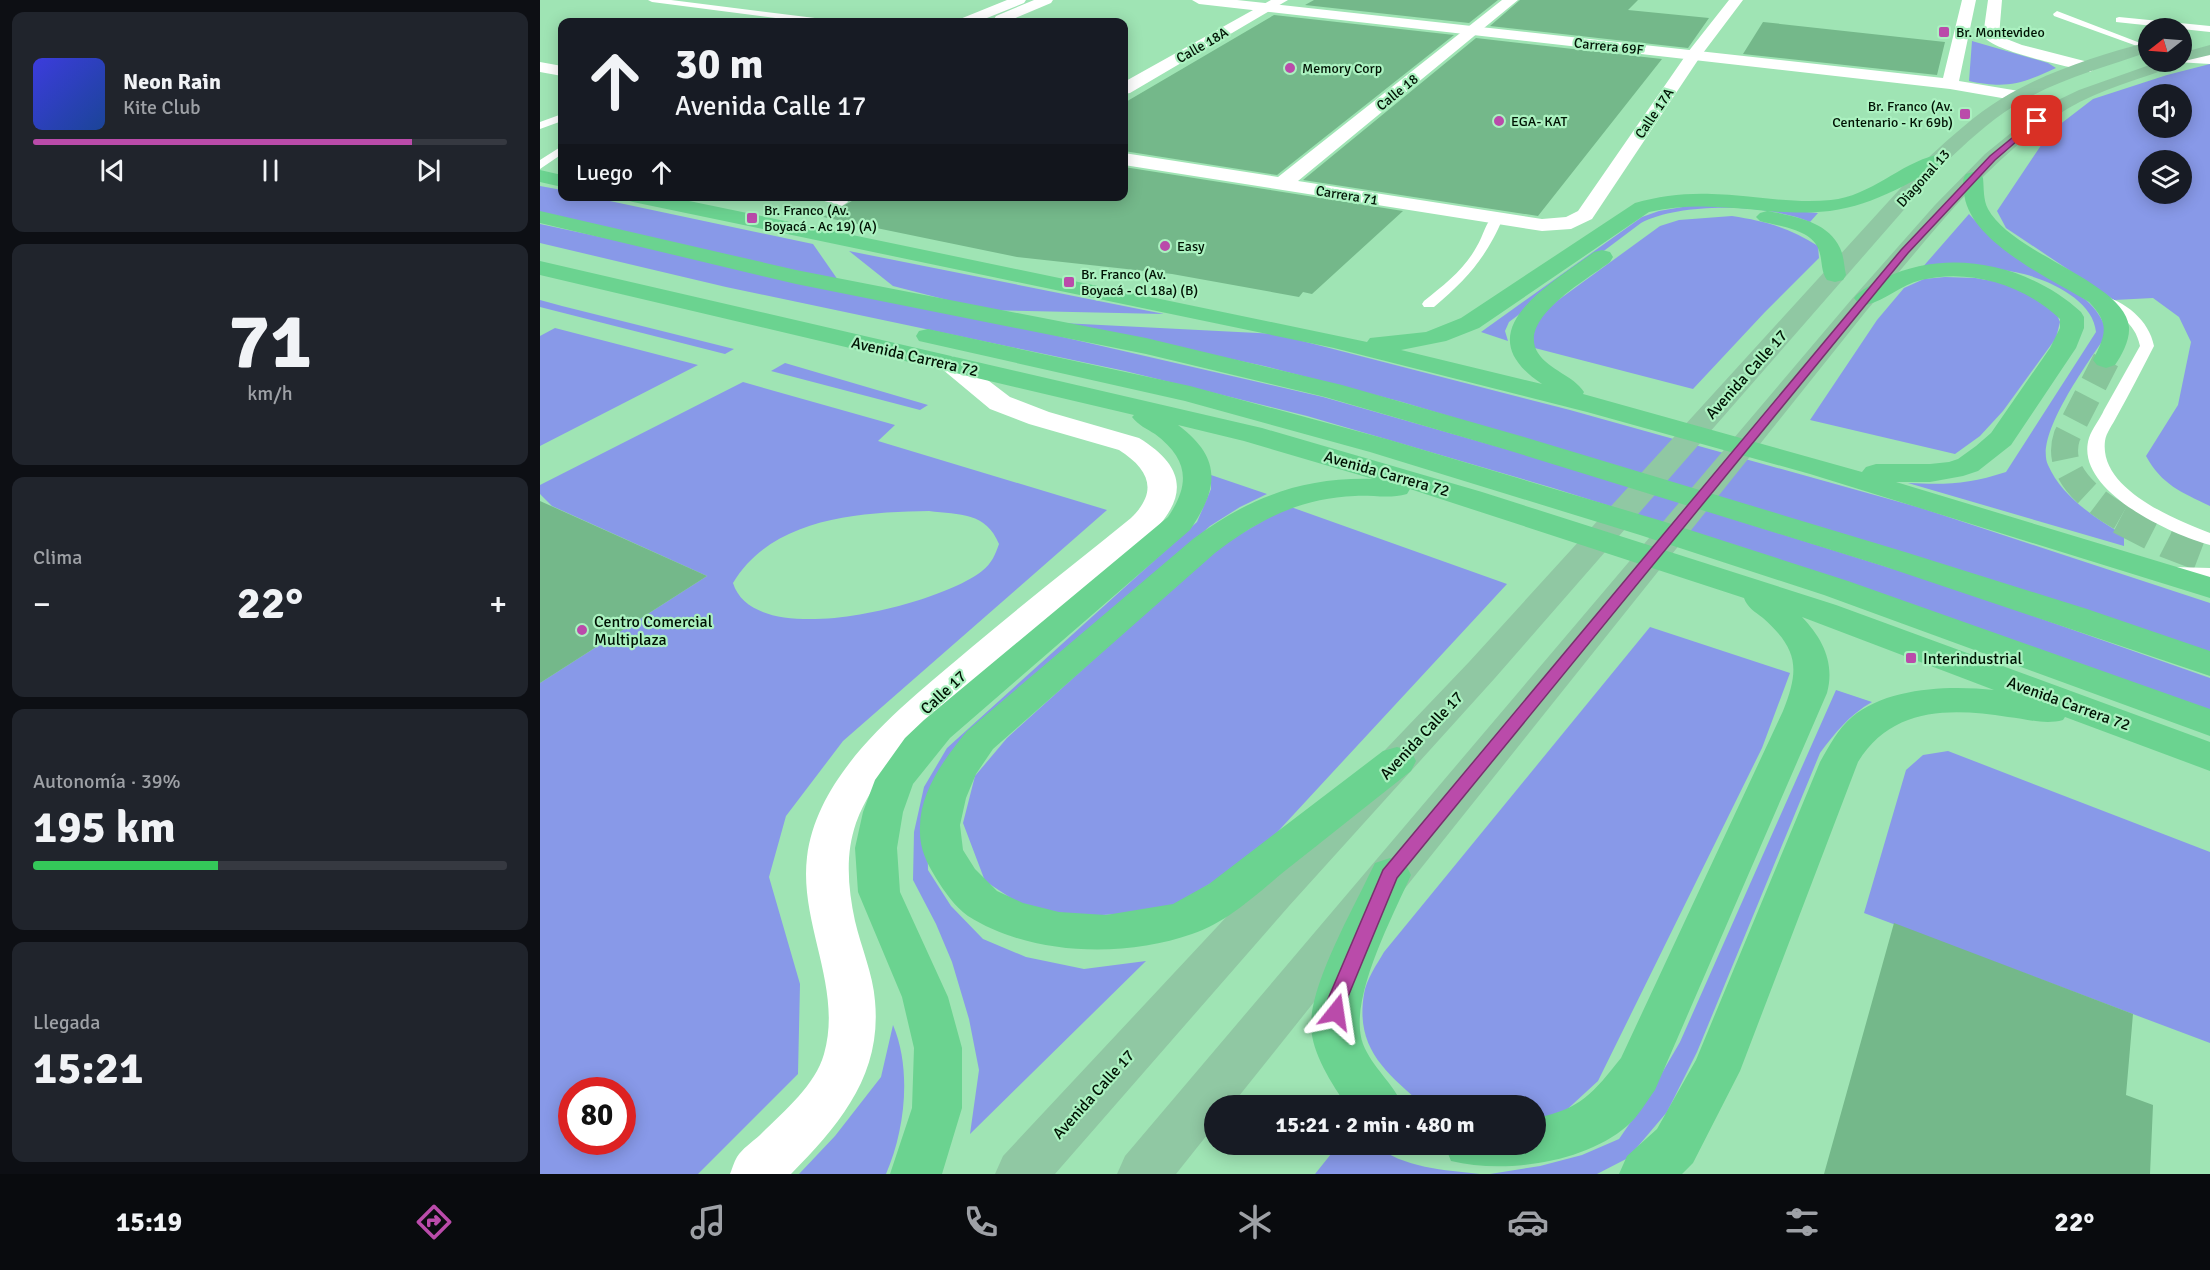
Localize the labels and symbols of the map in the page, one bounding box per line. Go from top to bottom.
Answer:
north arrow [2138,18,2192,72]
street label: Calle 18A [1173,24,1232,67]
place label: Br. Montevideo [1956,24,2045,41]
marker: Br. Montevideo [1937,25,1951,39]
street label: Carrera 69F [1573,34,1645,59]
place label: Memory Corp [1302,60,1382,77]
marker: Memory Corp [1283,61,1297,75]
street label: Calle 18 [1373,70,1422,114]
street label: Calle 17A [1631,84,1678,142]
pin [2011,95,2062,146]
place label: Br. Franco (Av. Centenario - Kr 69b) [1832,98,1953,131]
marker: Br. Franco (Av. Centenario - Kr 69b) [1958,107,1972,121]
place label: EGA- KAT [1511,113,1567,130]
marker: EGA- KAT [1492,114,1506,128]
street label: Diagonal 13 [1893,146,1954,211]
street label: Carrera 71 [1315,182,1379,209]
place label: Br. Franco (Av. Boyacá - Ac 19) (A) [764,202,877,235]
marker: Br. Franco (Av. Boyacá - Ac 19) (A) [745,211,759,225]
place label: Easy [1177,238,1205,255]
marker: Easy [1158,239,1172,253]
place label: Br. Franco (Av. Boyacá - Cl 18a) (B) [1081,266,1198,299]
marker: Br. Franco (Av. Boyacá - Cl 18a) (B) [1062,275,1076,289]
street label: Avenida Calle 17 [1701,326,1792,423]
street label: Avenida Carrera 72 [849,333,980,381]
street label: Avenida Carrera 72 [1322,446,1452,501]
place label: Centro Comercial Multiplaza [594,612,713,650]
marker: Centro Comercial Multiplaza [575,623,589,637]
place label: Interindustrial [1923,649,2023,669]
marker: Interindustrial [1904,651,1918,665]
street label: Calle 17 [917,666,971,719]
street label: Avenida Carrera 72 [2004,672,2133,736]
street label: Avenida Calle 17 [1376,687,1468,784]
position arrow [1304,980,1368,1044]
street label: Avenida Calle 17 [1048,1046,1139,1143]
speed limit sign: 80 [558,1077,636,1155]

